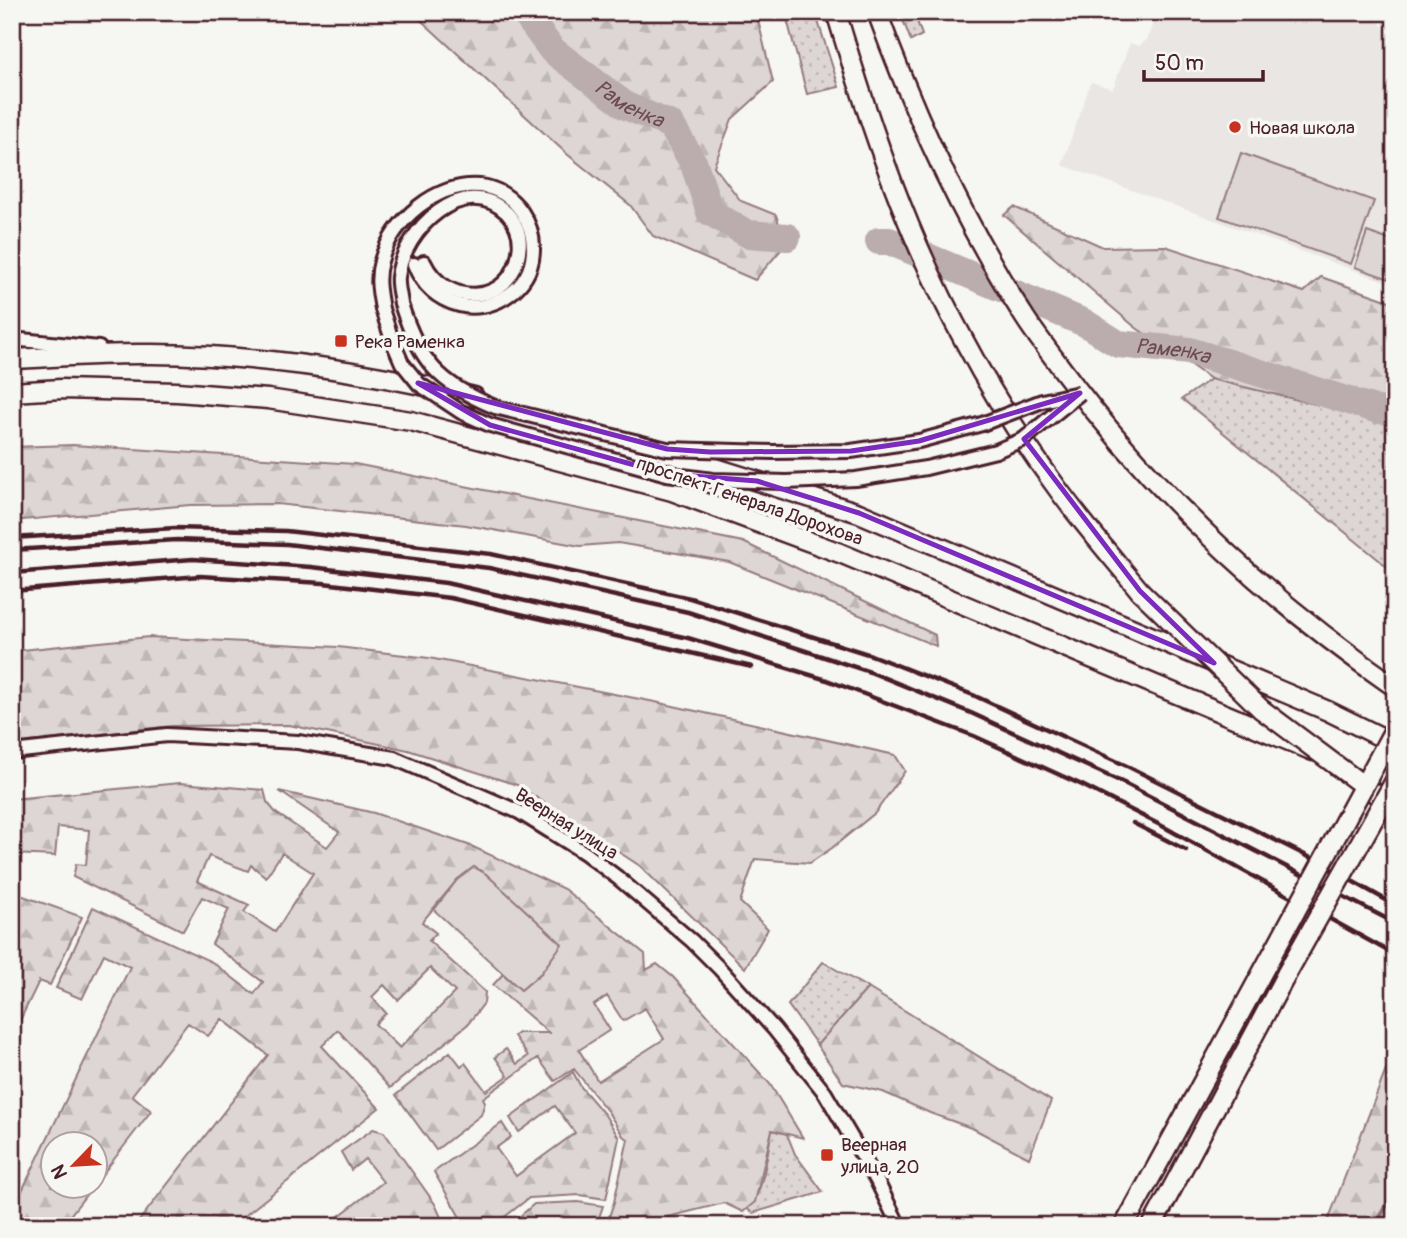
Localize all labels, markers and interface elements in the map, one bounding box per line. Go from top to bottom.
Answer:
scale bar [1144,38,1264,82]
text: 50 m [1155,50,1204,77]
water label: Раменка [589,74,669,135]
place label: Новая школа [1249,116,1355,140]
marker: Новая школа [1227,119,1243,135]
place label: Река Раменка [355,330,465,354]
marker: Река Раменка [333,333,349,349]
water label: Раменка [1134,333,1215,371]
street label: проспект Генерала Дорохова [633,451,866,551]
street label: Веерная улица [510,783,623,865]
north arrow [38,1130,108,1200]
place label: Веерная улица, 20 [840,1133,920,1179]
marker: Веерная улица, 20 [819,1147,835,1163]
text: N [46,1161,73,1183]

